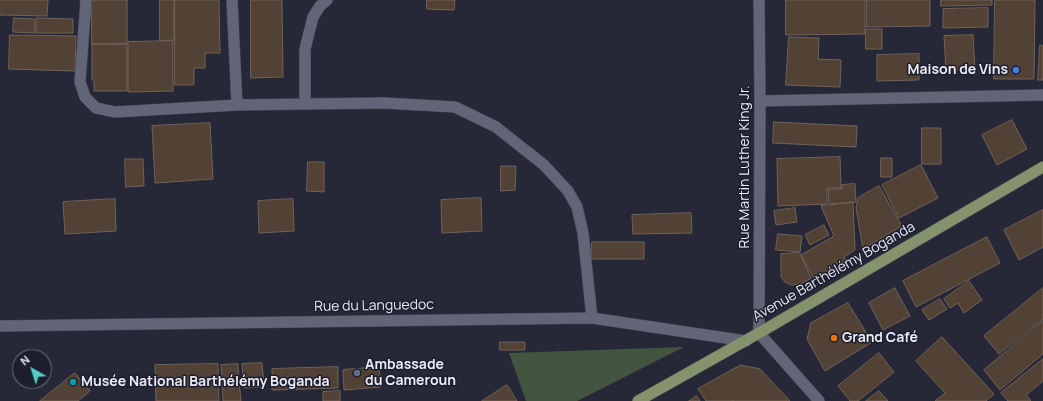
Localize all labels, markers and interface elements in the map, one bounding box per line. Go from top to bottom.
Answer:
place label: Maison de Vins [907,62,1008,78]
marker: Maison de Vins [1011,65,1021,75]
street label: Rue Martin Luther King Jr. [737,85,753,249]
street label: Avenue Barthélémy Boganda [750,219,918,325]
street label: Rue du Languedoc [314,297,434,315]
place label: Grand Café [842,330,918,346]
marker: Grand Café [829,333,839,343]
north arrow [12,349,52,389]
text: N [17,352,33,368]
place label: Ambassade du Cameroun [365,357,456,390]
marker: Ambassade du Cameroun [352,368,362,378]
place label: Musée National Barthélémy Boganda [81,374,330,390]
marker: Musée National Barthélémy Boganda [68,377,78,387]

